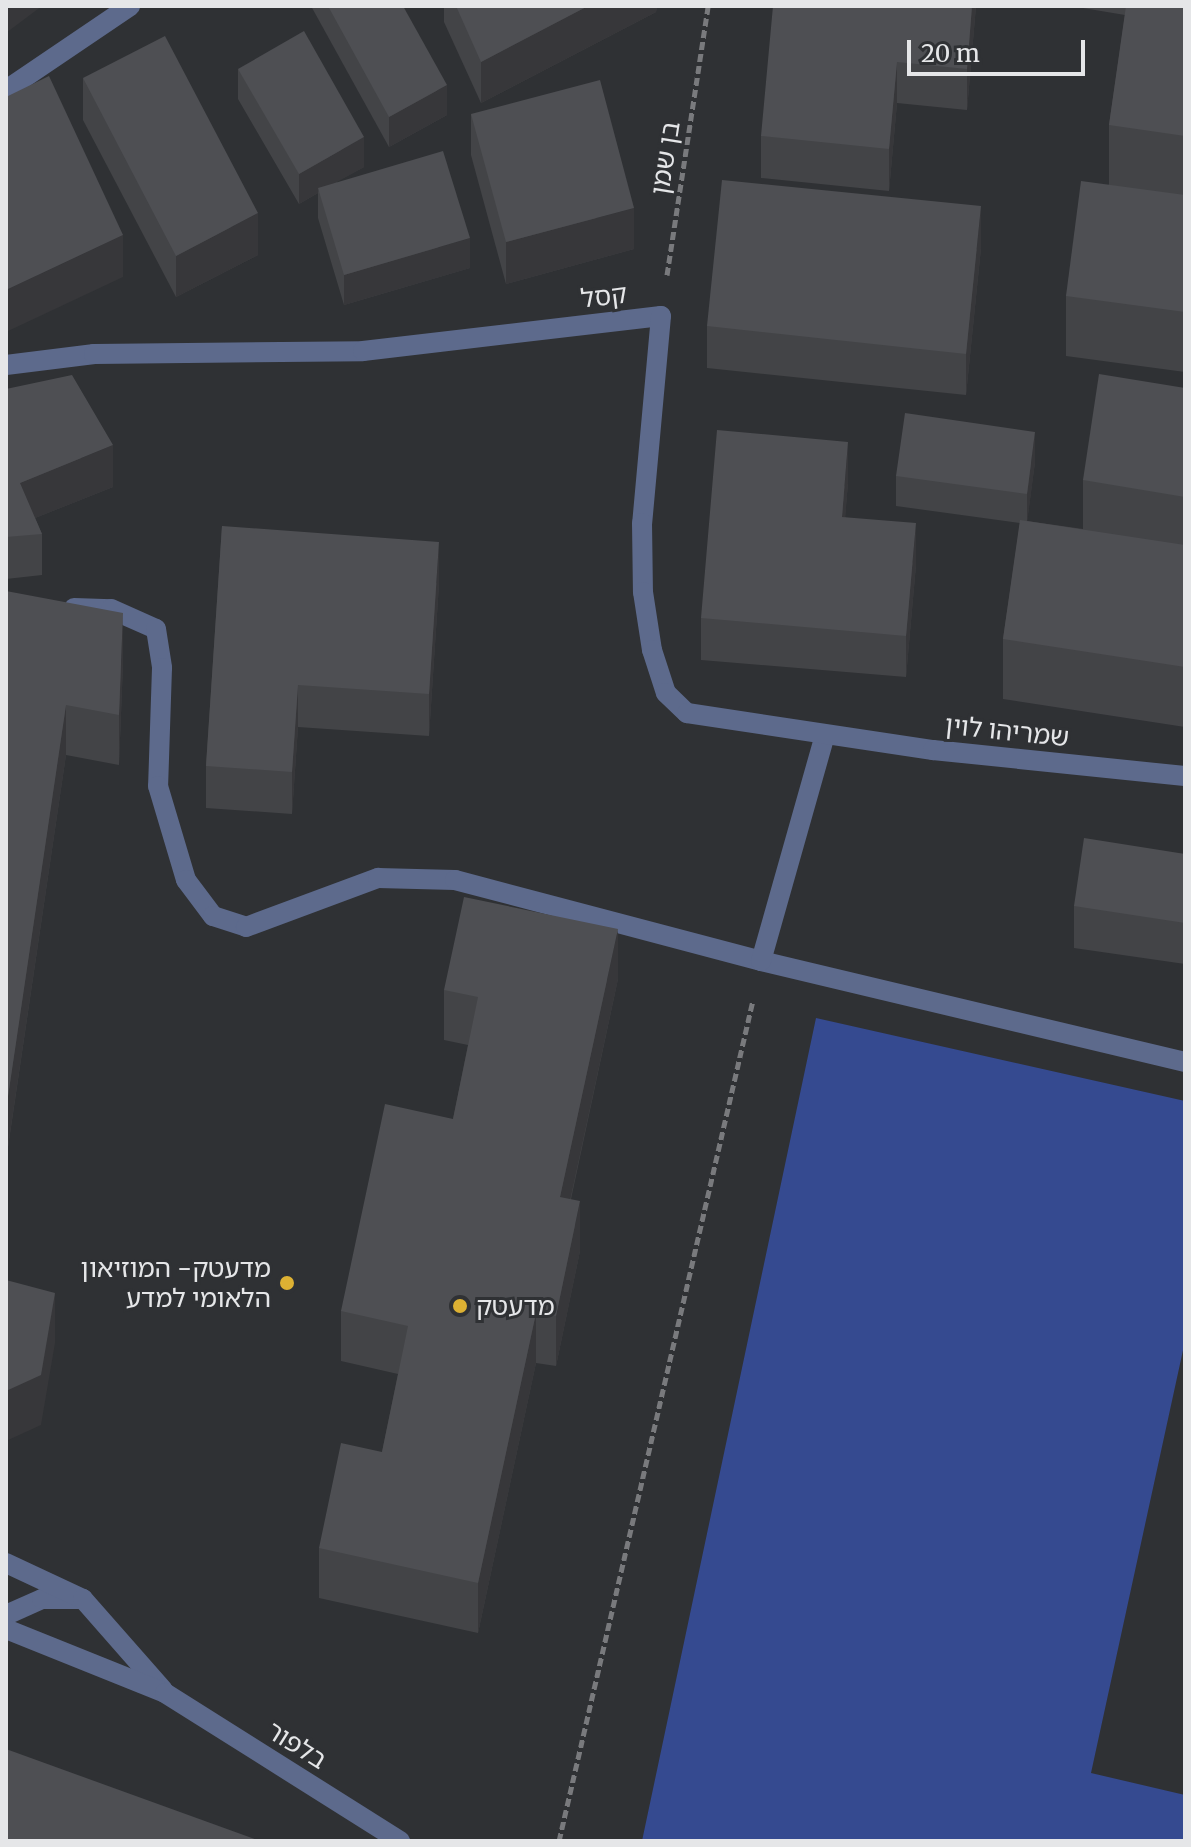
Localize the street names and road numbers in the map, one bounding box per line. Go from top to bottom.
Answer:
street label: בן שמן [644,119,686,197]
street label: קסל [579,278,629,314]
street label: שמריהו לוין [943,709,1071,753]
street label: בלפור [261,1715,333,1775]

